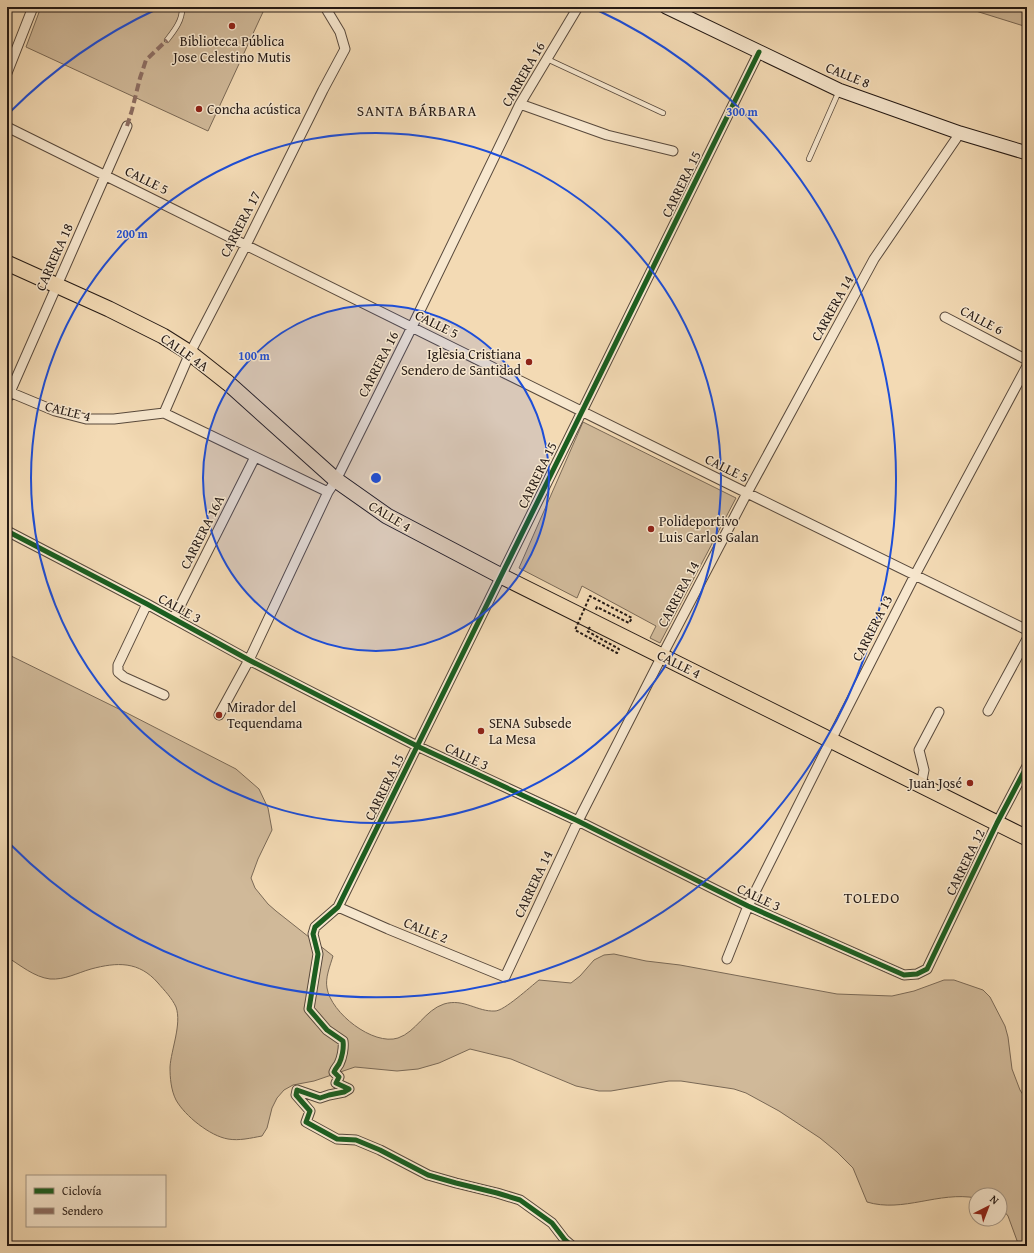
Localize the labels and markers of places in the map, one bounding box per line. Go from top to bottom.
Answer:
marker: Biblioteca Pública Jose Celestino Mutis [227,21,237,31]
place label: Biblioteca Pública Jose Celestino Mutis [171,31,291,67]
place label: Concha acústica [207,99,301,119]
marker: Concha acústica [194,104,204,114]
place label: Iglesia Cristiana Sendero de Santidad [401,344,522,380]
marker: Iglesia Cristiana Sendero de Santidad [524,357,534,367]
centre of rings [369,471,383,485]
place label: Polideportivo Luis Carlos Galan [659,511,759,547]
marker: Polideportivo Luis Carlos Galan [646,524,656,534]
place label: Mirador del Tequendama [227,697,303,733]
marker: Mirador del Tequendama [214,710,224,720]
place label: SENA Subsede La Mesa [489,713,572,749]
marker: SENA Subsede La Mesa [476,726,486,736]
place label: Juan José [907,773,962,793]
marker: Juan José [965,778,975,788]

